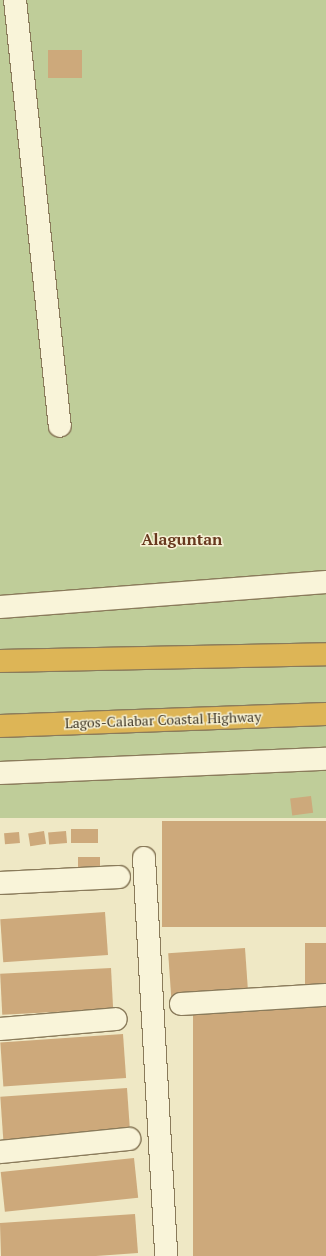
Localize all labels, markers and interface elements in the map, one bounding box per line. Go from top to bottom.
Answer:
district label: Alaguntan [142,529,222,549]
street label: Lagos-Calabar Coastal Highway [65,708,261,732]

